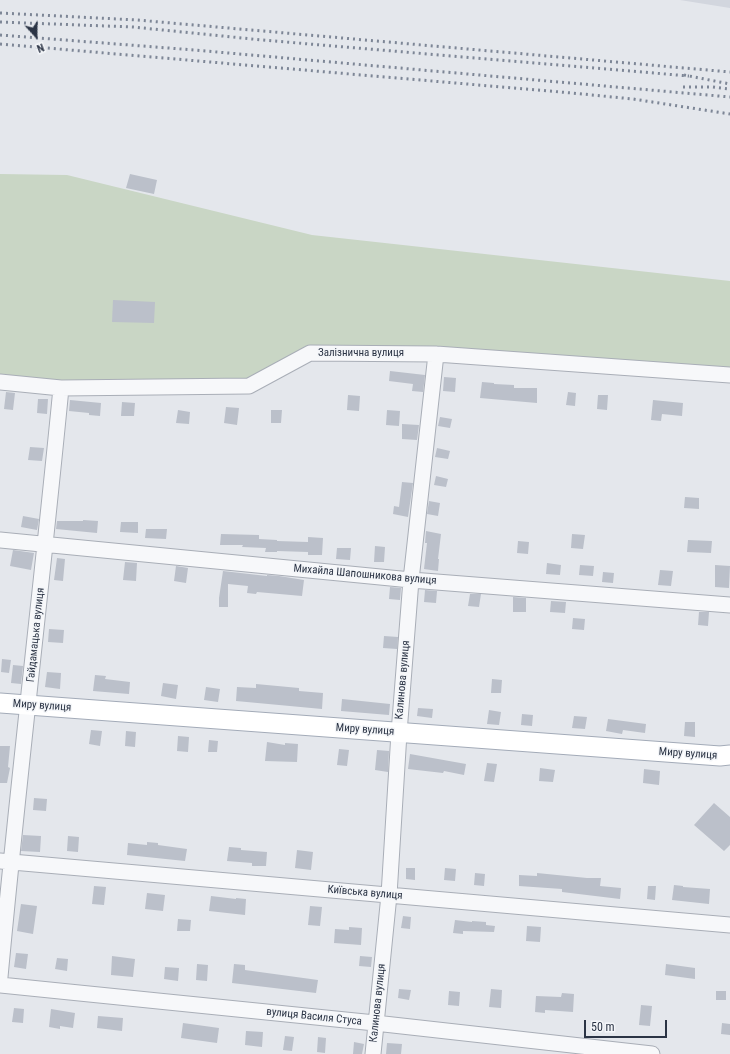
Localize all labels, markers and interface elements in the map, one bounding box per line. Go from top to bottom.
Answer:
north arrow [16,16,56,56]
text: N [35,40,46,55]
street label: Залізнична вулиця [318,346,404,360]
street label: Михайла Шапошникова вулиця [293,562,437,588]
street label: Гайдамацька вулиця [24,587,48,683]
street label: Калинова вулиця [393,640,413,720]
street label: Миру вулиця [12,697,72,715]
street label: Миру вулиця [335,721,395,739]
street label: Миру вулиця [658,745,718,763]
street label: Київська вулиця [327,883,403,903]
street label: Калинова вулиця [367,963,389,1043]
street label: вулиця Василя Стуса [266,1005,362,1029]
scale bar [586,1012,669,1038]
text: 50 m [591,1020,615,1034]

